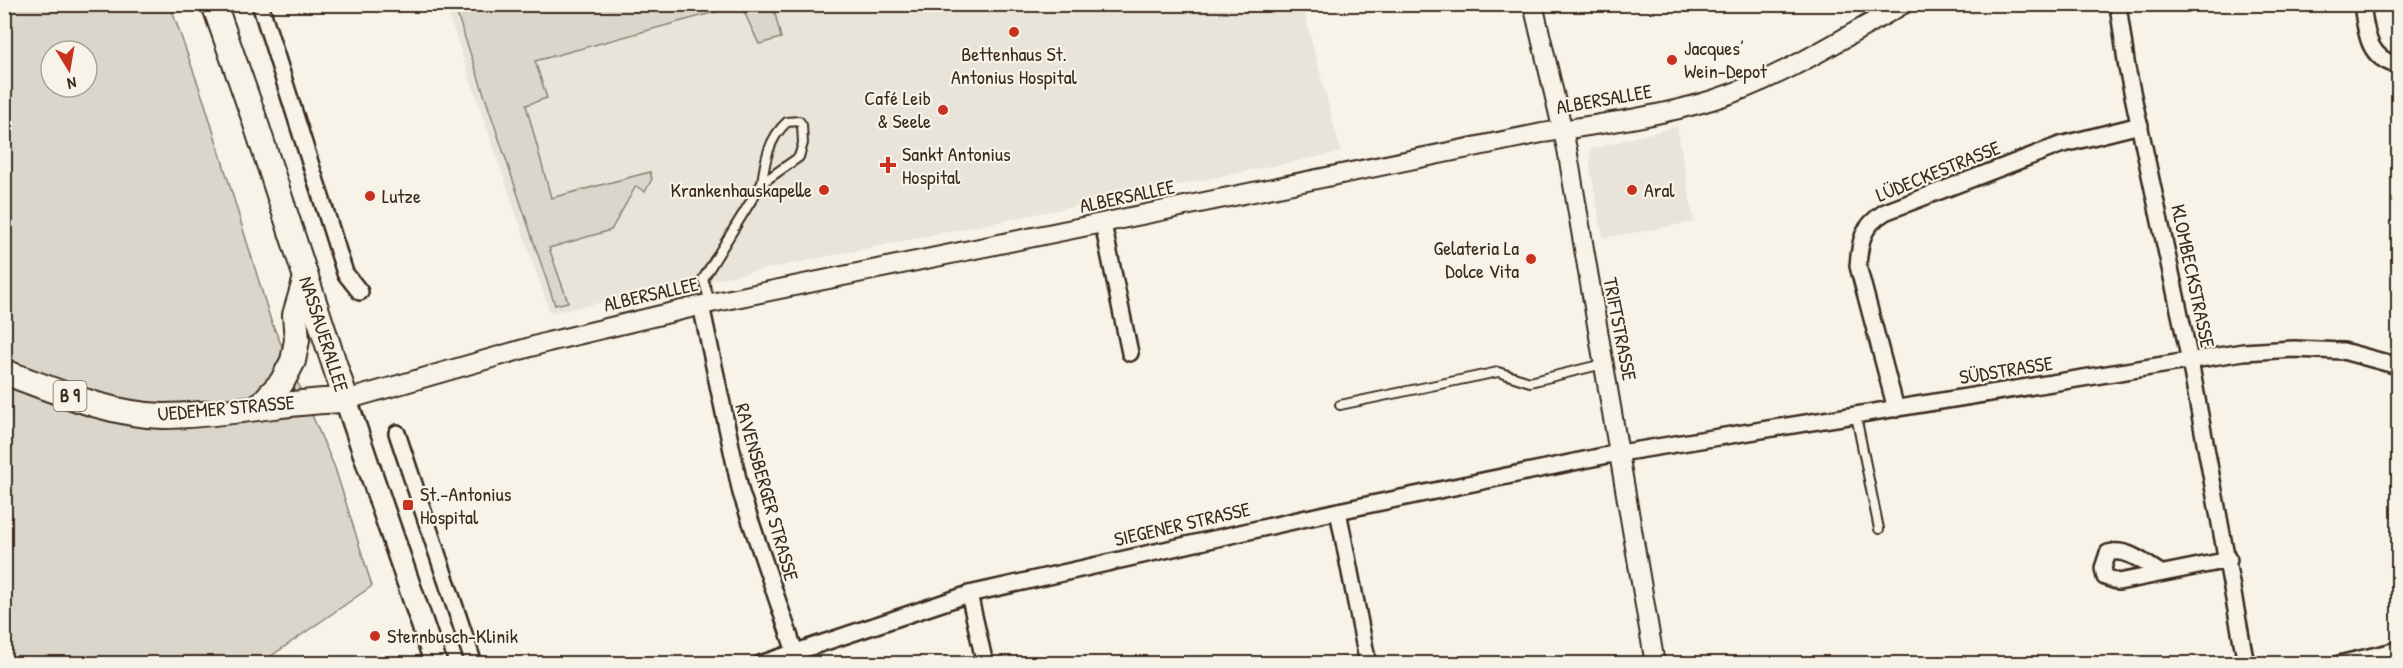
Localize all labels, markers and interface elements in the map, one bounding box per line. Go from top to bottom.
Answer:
marker: Bettenhaus St. Antonius Hospital [1007,25,1021,39]
place label: Jacques’ Wein-Depot [1684,34,1768,84]
north arrow [39,39,99,99]
place label: Bettenhaus St. Antonius Hospital [951,40,1078,90]
marker: Jacques’ Wein-Depot [1665,53,1679,67]
text: N [65,72,78,95]
street label: ALBERSALLEE [1554,77,1654,120]
place label: Café Leib & Seele [864,84,931,134]
marker: Café Leib & Seele [936,103,950,117]
street label: LÜDECKESTRASSE [1872,133,2004,208]
place label: Sankt Antonius Hospital [902,140,1011,190]
marker: Sankt Antonius Hospital [879,156,897,174]
street label: ALBERSALLEE [1077,172,1177,219]
place label: Krankenhauskapelle [670,176,812,203]
place label: Aral [1644,176,1675,203]
place label: Lutze [382,182,421,209]
marker: Krankenhauskapelle [817,183,831,197]
marker: Aral [1625,183,1639,197]
marker: Lutze [363,189,377,203]
street label: KLOMBECKSTRASSE [2165,202,2222,350]
place label: Gelateria La Dolce Vita [1434,234,1519,284]
marker: Gelateria La Dolce Vita [1524,252,1538,266]
street label: ALBERSALLEE [601,269,701,318]
street label: NASSAUERALLEE [293,273,356,395]
street label: TRIFTSTRASSE [1597,275,1644,383]
street label: SÜDSTRASSE [1957,349,2055,390]
road number: B 9 [54,381,86,411]
street label: UEDEMER STRASSE [156,388,296,427]
street label: RAVENSBERGER STRASSE [729,400,806,584]
place label: St.-Antonius Hospital [420,480,512,530]
street label: SIEGENER STRASSE [1111,495,1253,552]
marker: St.-Antonius Hospital [401,498,415,512]
place label: Sternbusch-Klinik [387,622,518,649]
marker: Sternbusch-Klinik [368,629,382,643]

